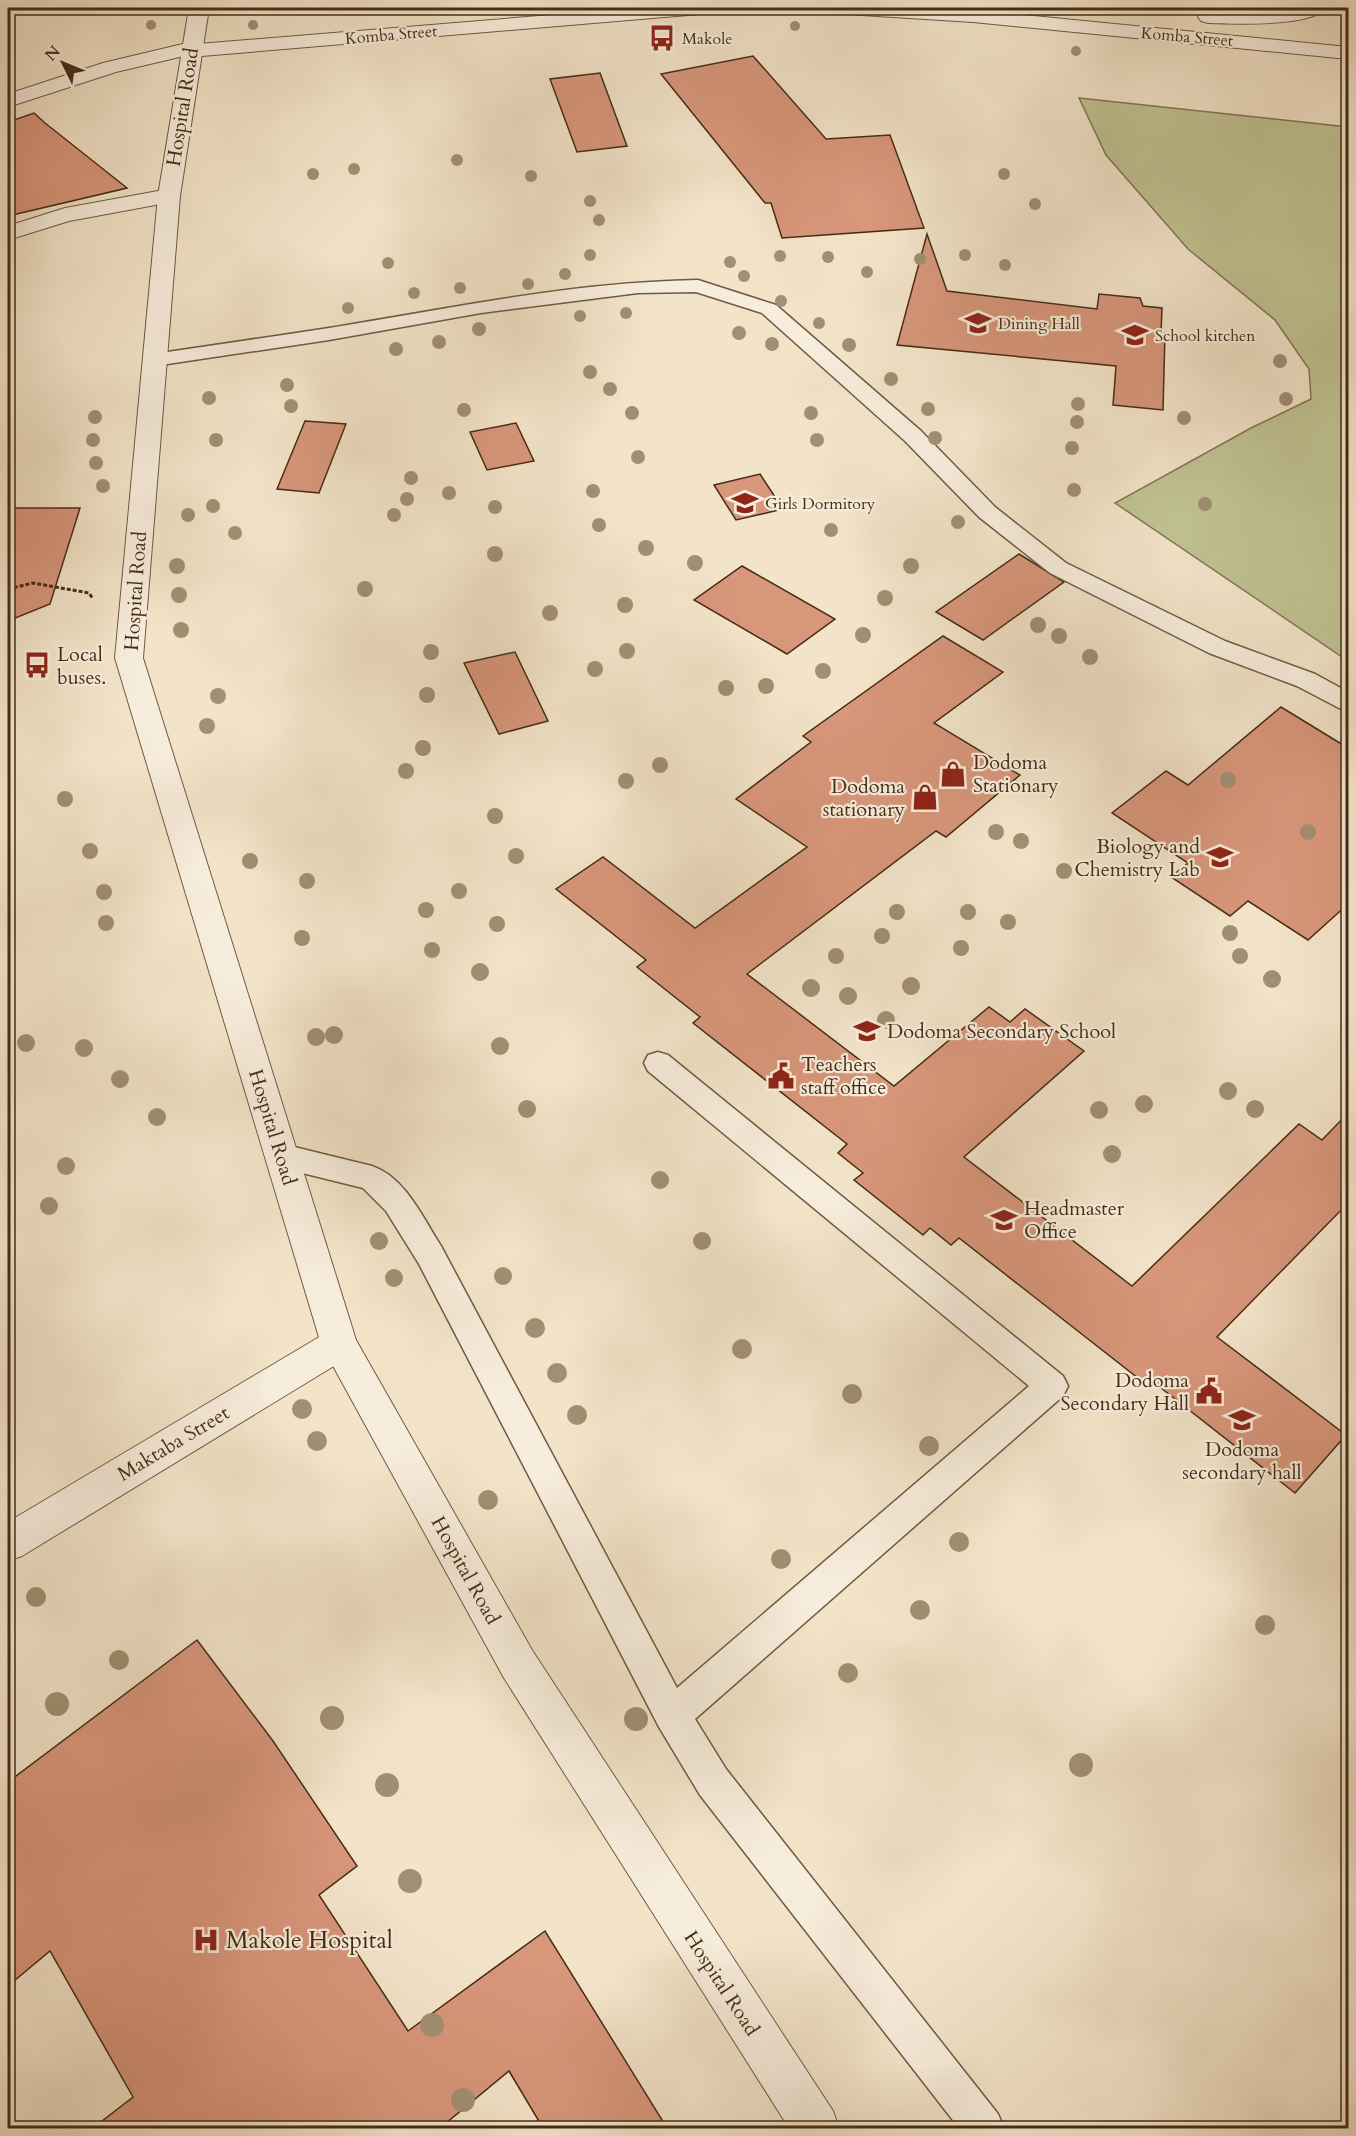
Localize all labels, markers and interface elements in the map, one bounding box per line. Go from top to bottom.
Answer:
street label: Komba Street [344,20,438,50]
street label: Komba Street [1140,22,1234,52]
bus stop icon: Makole [647,23,677,53]
place label: Makole [682,28,733,50]
north arrow [33,33,93,93]
text: N [40,41,66,66]
street label: Hospital Road [160,45,205,168]
school or university icon: Dining Hall [963,308,993,338]
place label: Dining Hall [998,313,1080,335]
school or university icon: School kitchen [1120,320,1150,350]
place label: School kitchen [1155,325,1255,347]
school or university icon: Girls Dormitory [730,488,760,518]
place label: Girls Dormitory [765,493,876,515]
street label: Hospital Road [118,530,153,652]
place label: Local buses. [57,641,106,691]
bus stop icon: Local buses. [22,650,52,680]
place label: Dodoma Stationary [973,749,1059,799]
shop icon: Dodoma Stationary [938,759,968,789]
place label: Dodoma stationary [823,773,905,823]
shop icon: Dodoma stationary [910,782,940,812]
place label: Biology and Chemistry Lab [1074,833,1200,883]
school or university icon: Biology and Chemistry Lab [1205,842,1235,872]
school or university icon: Dodoma Secondary School [852,1016,882,1046]
place label: Dodoma Secondary School [887,1018,1116,1045]
place label: Teachers staff office [801,1051,886,1101]
public building icon: Teachers staff office [766,1061,796,1091]
street label: Hospital Road [242,1066,303,1189]
place label: Headmaster Office [1024,1195,1125,1245]
school or university icon: Headmaster Office [989,1205,1019,1235]
place label: Dodoma Secondary Hall [1061,1367,1189,1417]
public building icon: Dodoma Secondary Hall [1194,1376,1224,1406]
street label: Maktaba Street [112,1399,235,1487]
school or university icon: Dodoma secondary hall [1227,1405,1257,1435]
place label: Dodoma secondary hall [1182,1436,1302,1486]
street label: Hospital Road [425,1511,507,1630]
place label: Makole Hospital [226,1924,393,1957]
hospital icon: Makole Hospital [191,1925,221,1955]
street label: Hospital Road [678,1926,766,2041]

